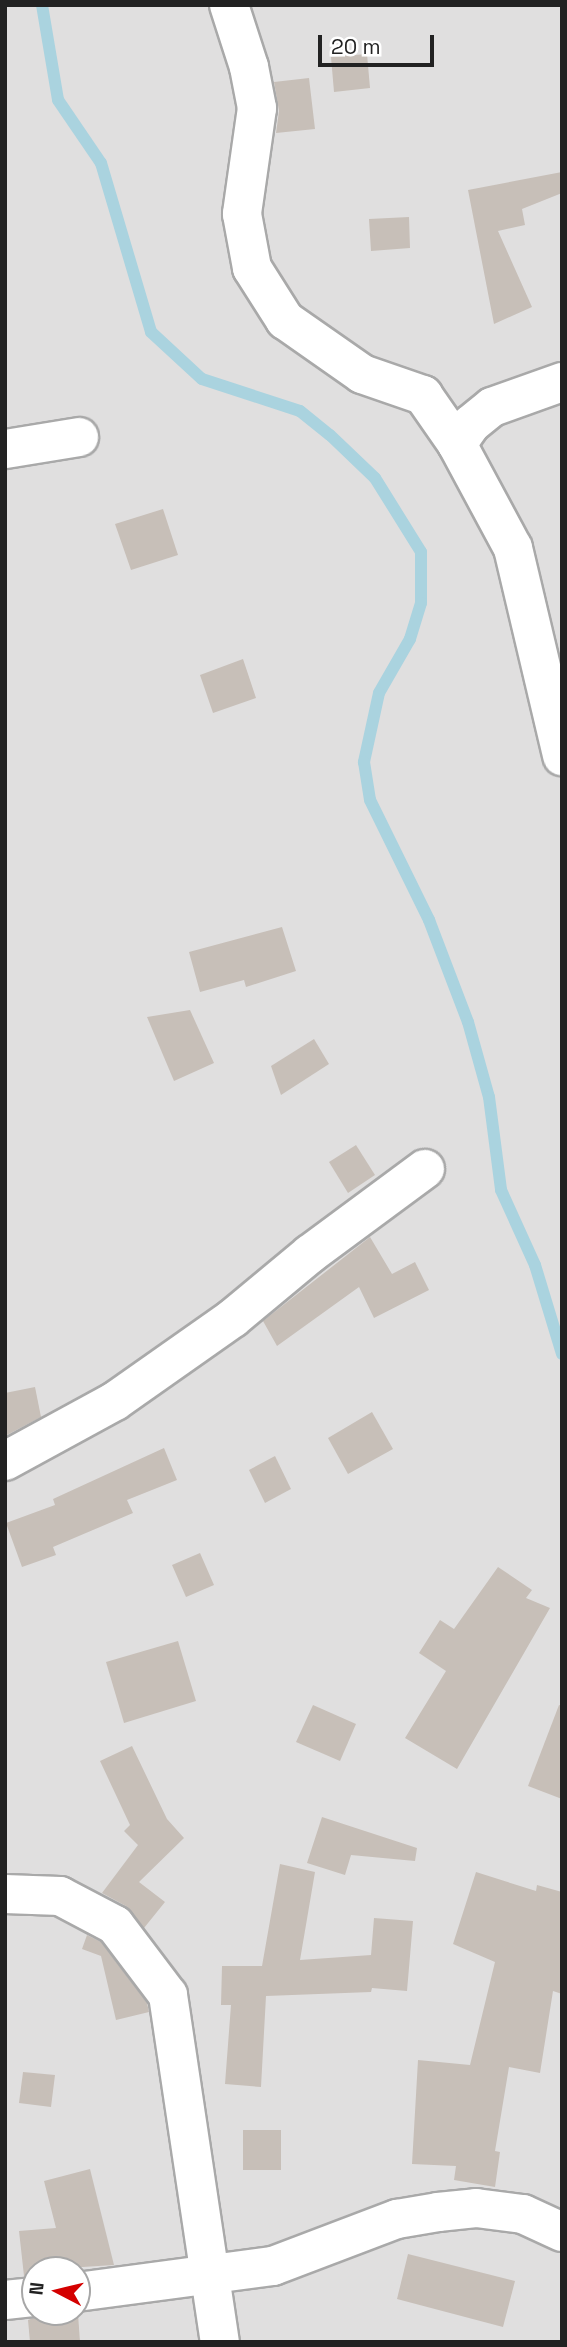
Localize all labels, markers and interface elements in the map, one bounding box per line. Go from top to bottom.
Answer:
scale bar [322,21,438,65]
text: 20 m [331,33,381,60]
north arrow [21,2256,91,2326]
text: N [23,2281,50,2296]

